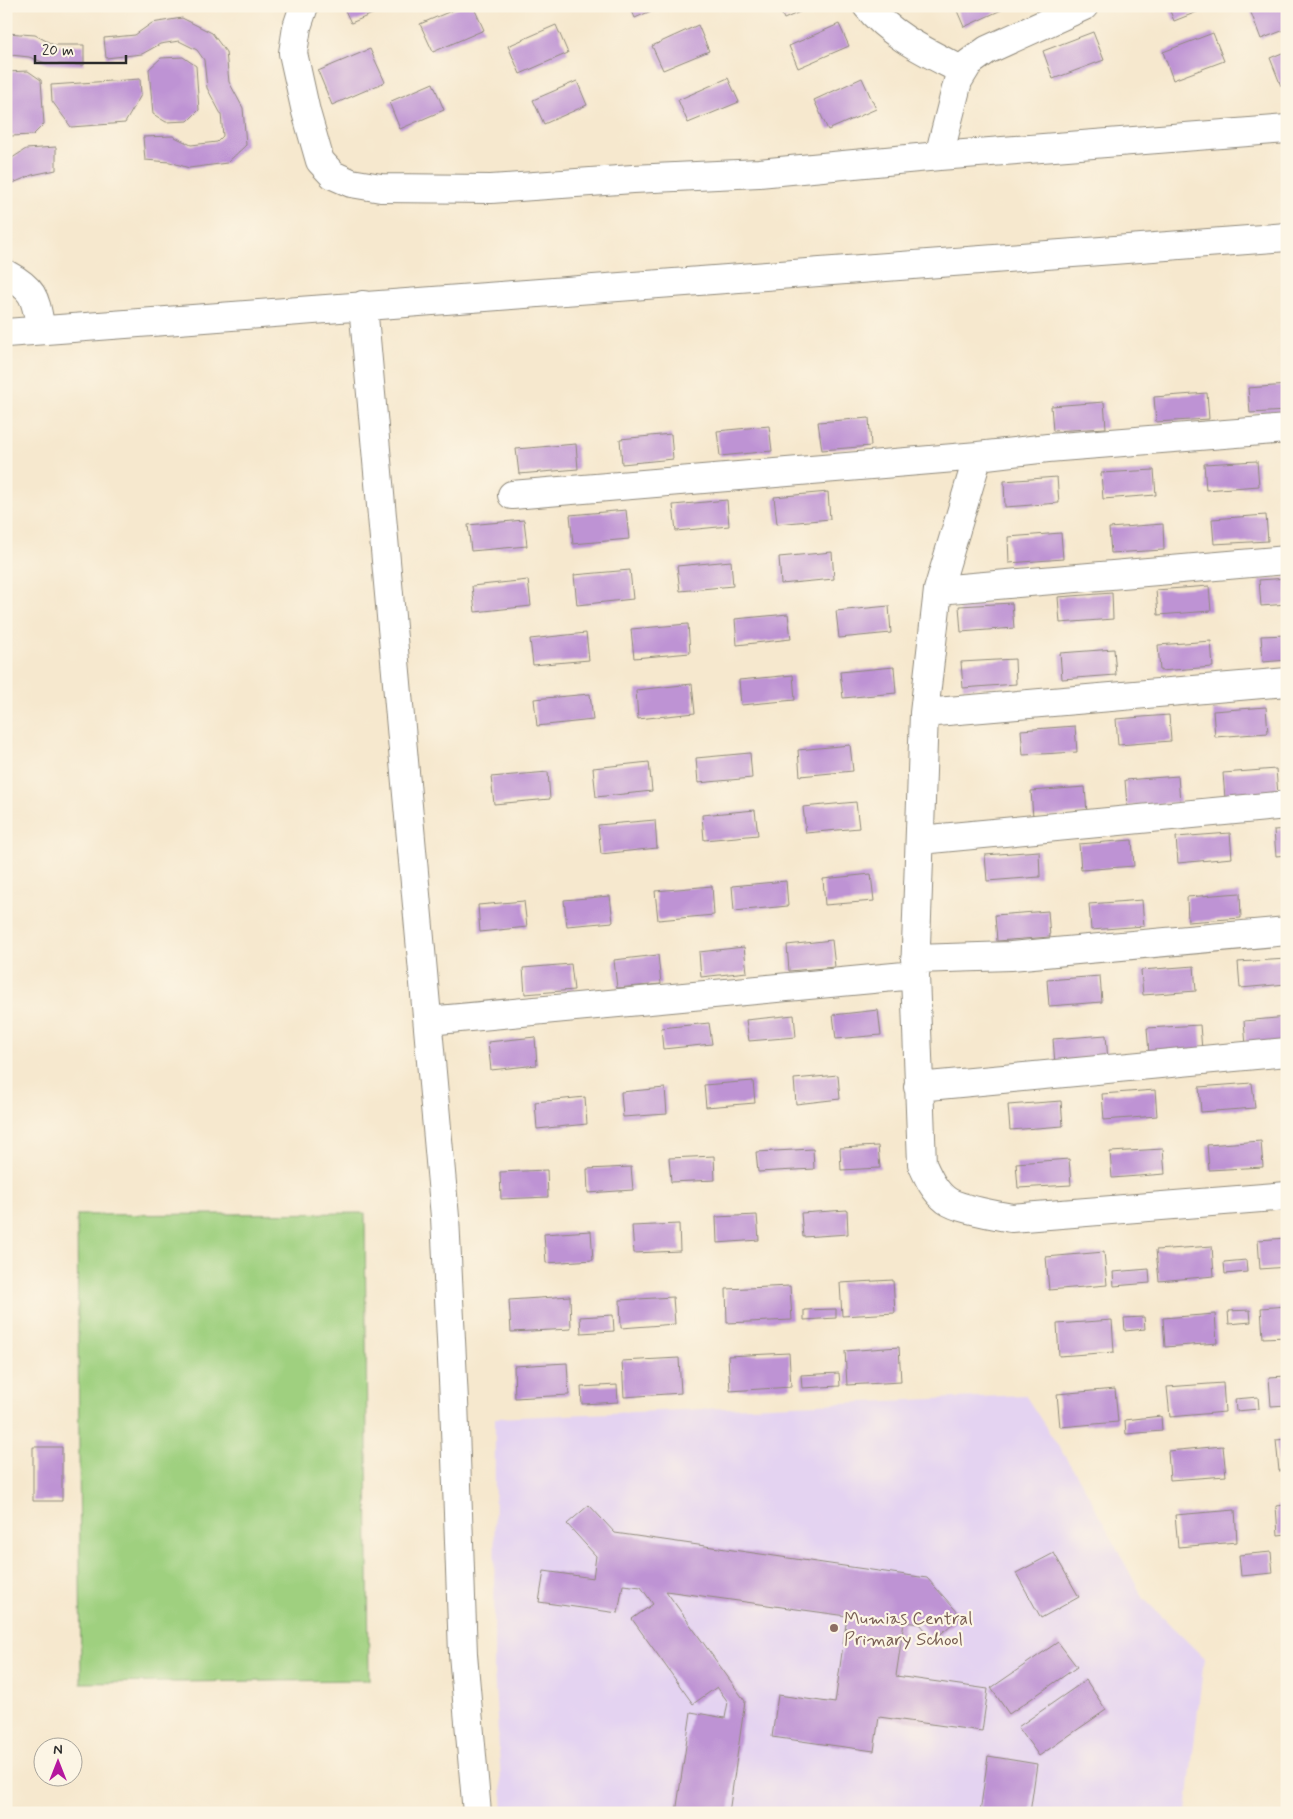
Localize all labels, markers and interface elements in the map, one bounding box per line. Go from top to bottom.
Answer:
scale bar [35,32,126,64]
text: 20 m [42,41,74,61]
place label: Mumias Central Primary School [844,1607,973,1652]
marker: Mumias Central Primary School [828,1622,840,1634]
north arrow [32,1736,82,1786]
text: N [53,1741,63,1759]

